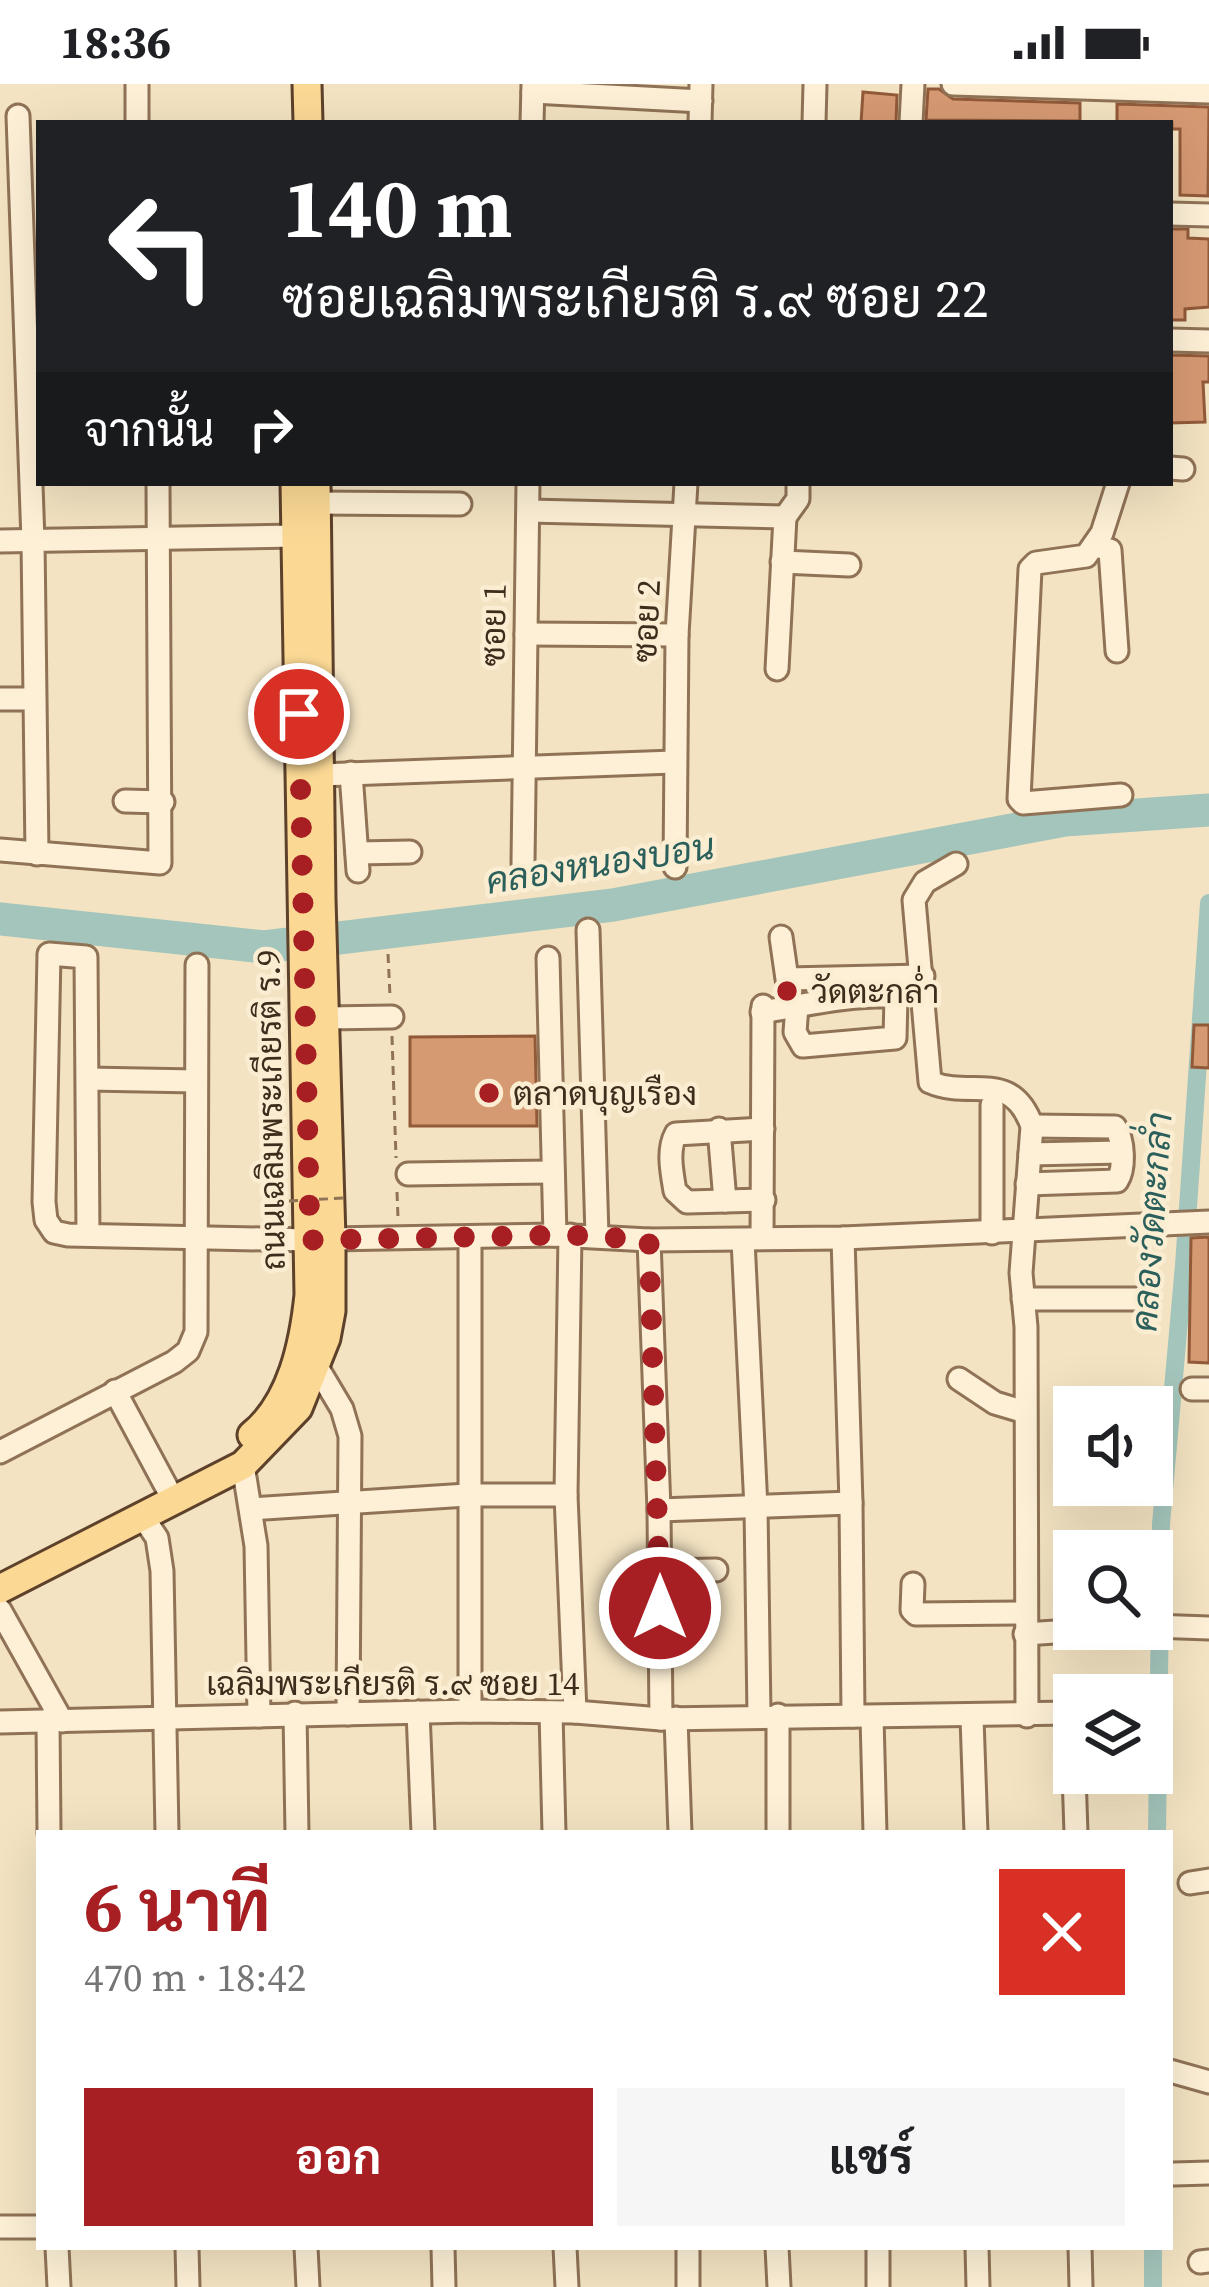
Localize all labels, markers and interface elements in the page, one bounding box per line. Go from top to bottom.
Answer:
text: 18:36 [60,11,171,73]
text: 140 m [282,150,513,265]
icon: left [84,168,240,324]
text: ซอยเฉลิมพระเกียรติ ร.๙ ซอย 22 [282,261,989,335]
icon: right [238,396,304,462]
text: จากนั้น [84,399,214,461]
street label: ซอย 2 [622,579,671,664]
street label: ซอย 1 [470,583,517,667]
pin [248,663,350,765]
icon: arrive [266,681,332,747]
water label: คลองหนองบอน [482,821,718,906]
street label: ถนนเฉลิมพระเกียรติ ร.9 [245,949,296,1271]
place label: วัดตะกล่ำ [811,965,939,1014]
marker: วัดตะกล่ำ [774,978,800,1004]
place label: ตลาดบุญเรือง [513,1071,697,1116]
marker: ตลาดบุญเรือง [476,1080,502,1106]
water label: คลองวัดตะกล่ำ [1115,1110,1184,1333]
map controls [1053,1386,1173,1794]
button: sound [1053,1386,1173,1506]
button: search [1053,1530,1173,1650]
position arrow [597,1545,723,1671]
street label: เฉลิมพระเกียรติ ร.๙ ซอย 14 [206,1661,580,1706]
button: layers [1053,1674,1173,1794]
text: 6 นาที [84,1856,271,1955]
button: close [999,1869,1125,1995]
text: 470 m · 18:42 [84,1951,306,2004]
button: ออก [84,2088,593,2226]
button: แชร์ [617,2088,1125,2226]

